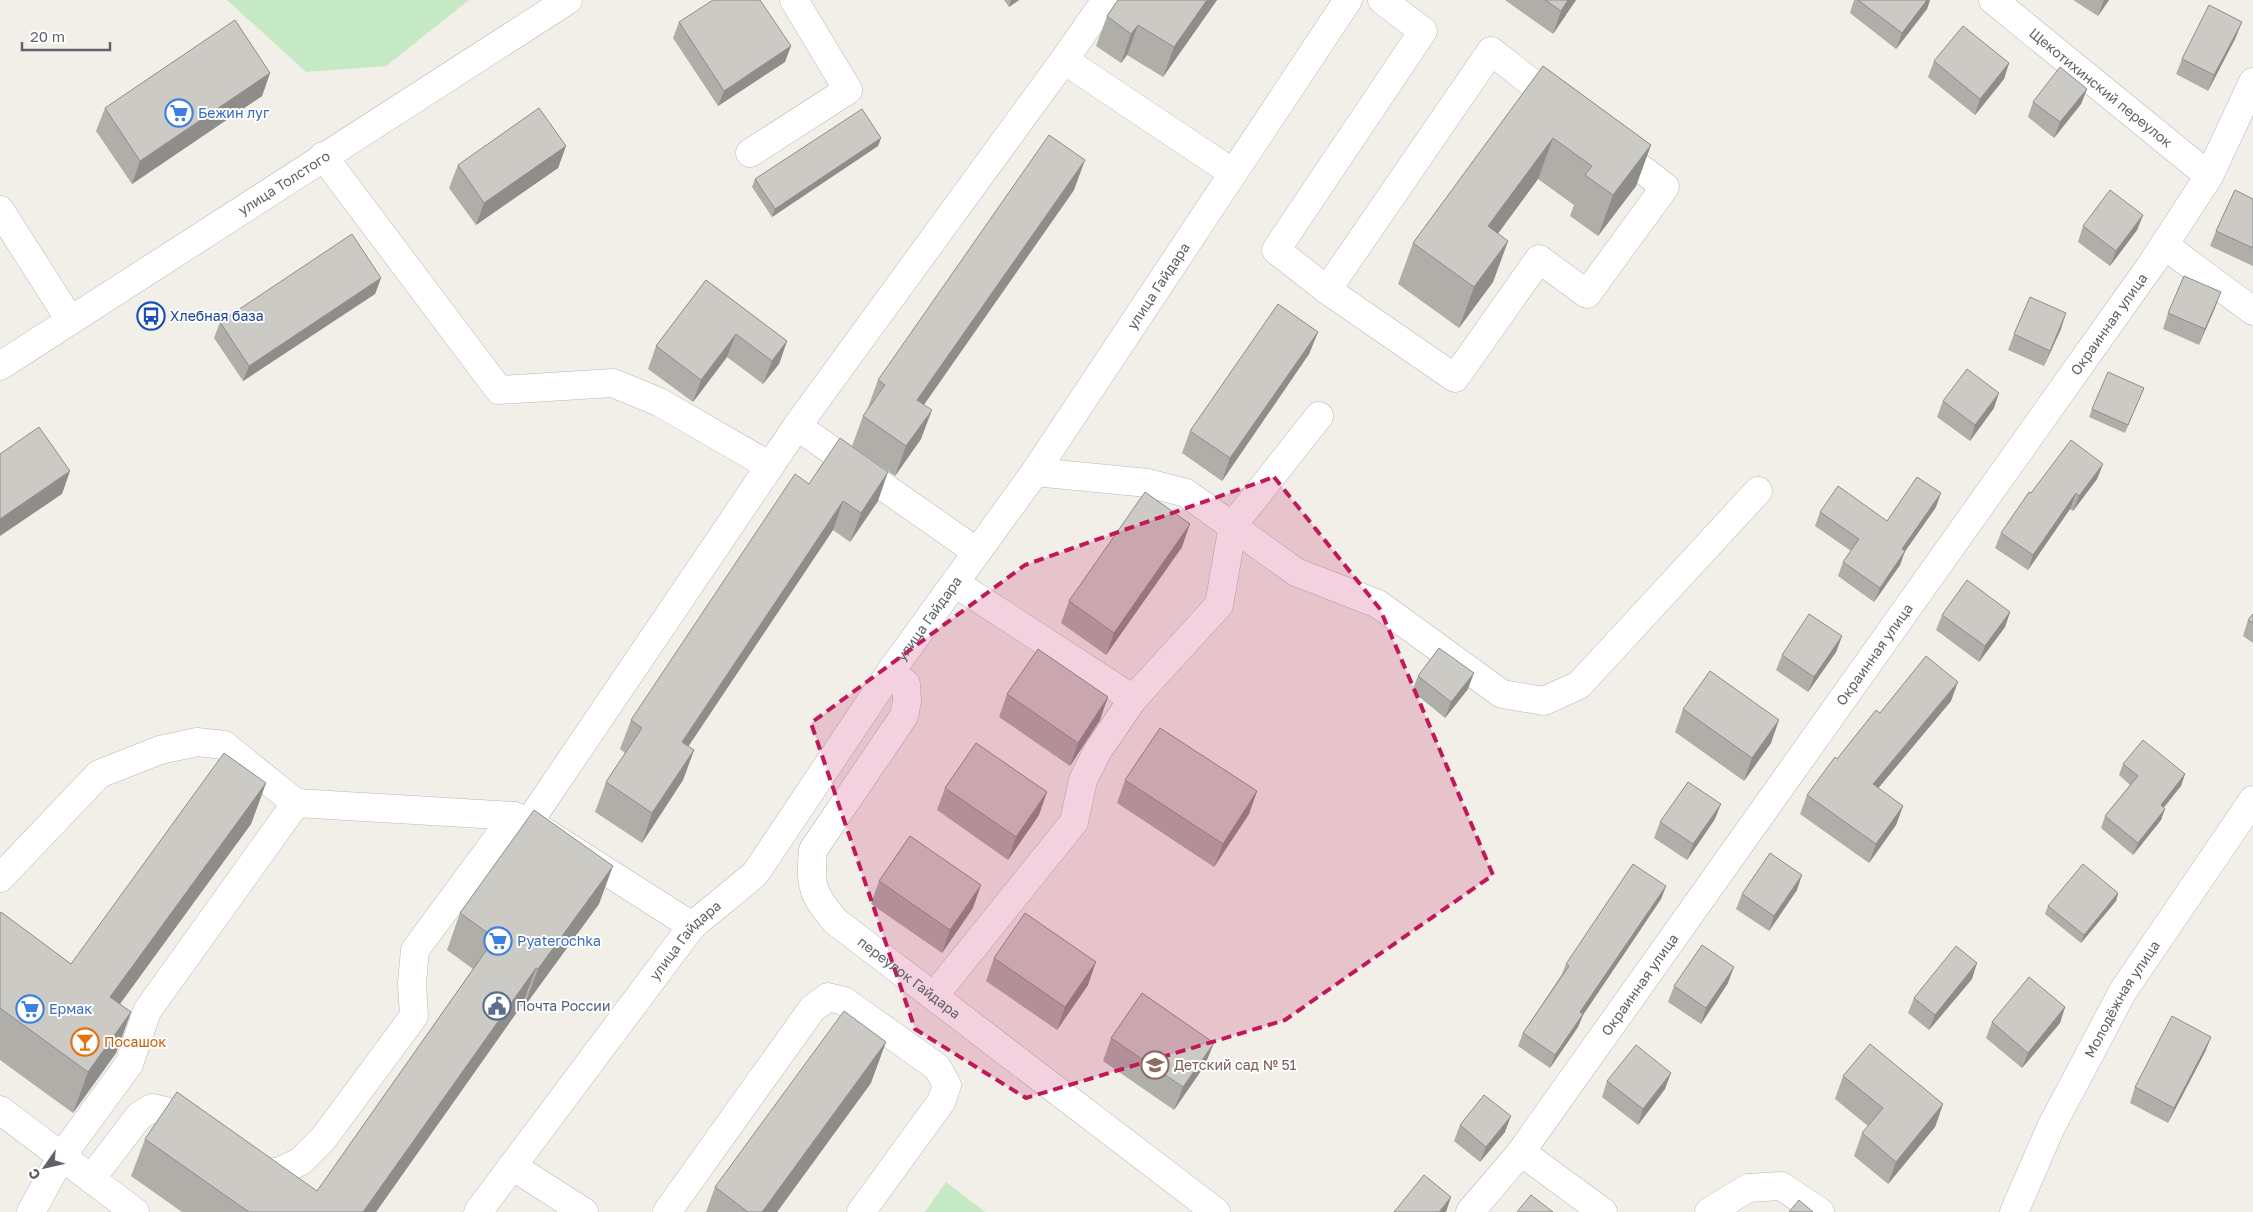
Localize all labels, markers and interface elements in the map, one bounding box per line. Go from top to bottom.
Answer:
scale bar [22,20,110,52]
street label: Щекотихинский переулок [2026,24,2176,151]
text: 20 m [30,27,65,45]
supermarket icon: Бежин луг [164,98,194,128]
place label: Бежин луг [198,104,270,121]
street label: улица Толстого [235,147,333,218]
street label: улица Гайдара [1123,239,1193,332]
street label: Окраинная улица [2066,270,2150,378]
bus stop icon: Хлебная база [136,301,166,331]
place label: Хлебная база [170,307,264,324]
street label: улица Гайдара [892,573,965,664]
street label: Окраинная улица [1832,600,1916,708]
street label: улица Гайдара [646,897,724,983]
supermarket icon: Pyaterochka [483,926,513,956]
street label: Окраинная улица [1597,930,1681,1039]
place label: Pyaterochka [517,932,601,949]
street label: переулок Гайдара [855,933,964,1022]
street label: Молодёжная улица [2080,937,2163,1060]
public building icon: Почта России [482,991,512,1021]
supermarket icon: Ермак [15,994,45,1024]
place label: Почта России [516,997,610,1014]
place label: Ермак [49,1000,92,1017]
bar icon: Посашок [70,1027,100,1057]
place label: Посашок [104,1033,166,1050]
school or university icon: Детский сад № 51 [1140,1050,1170,1080]
place label: Детский сад № 51 [1174,1056,1296,1073]
north arrow [20,1142,70,1192]
text: С [24,1166,44,1183]

